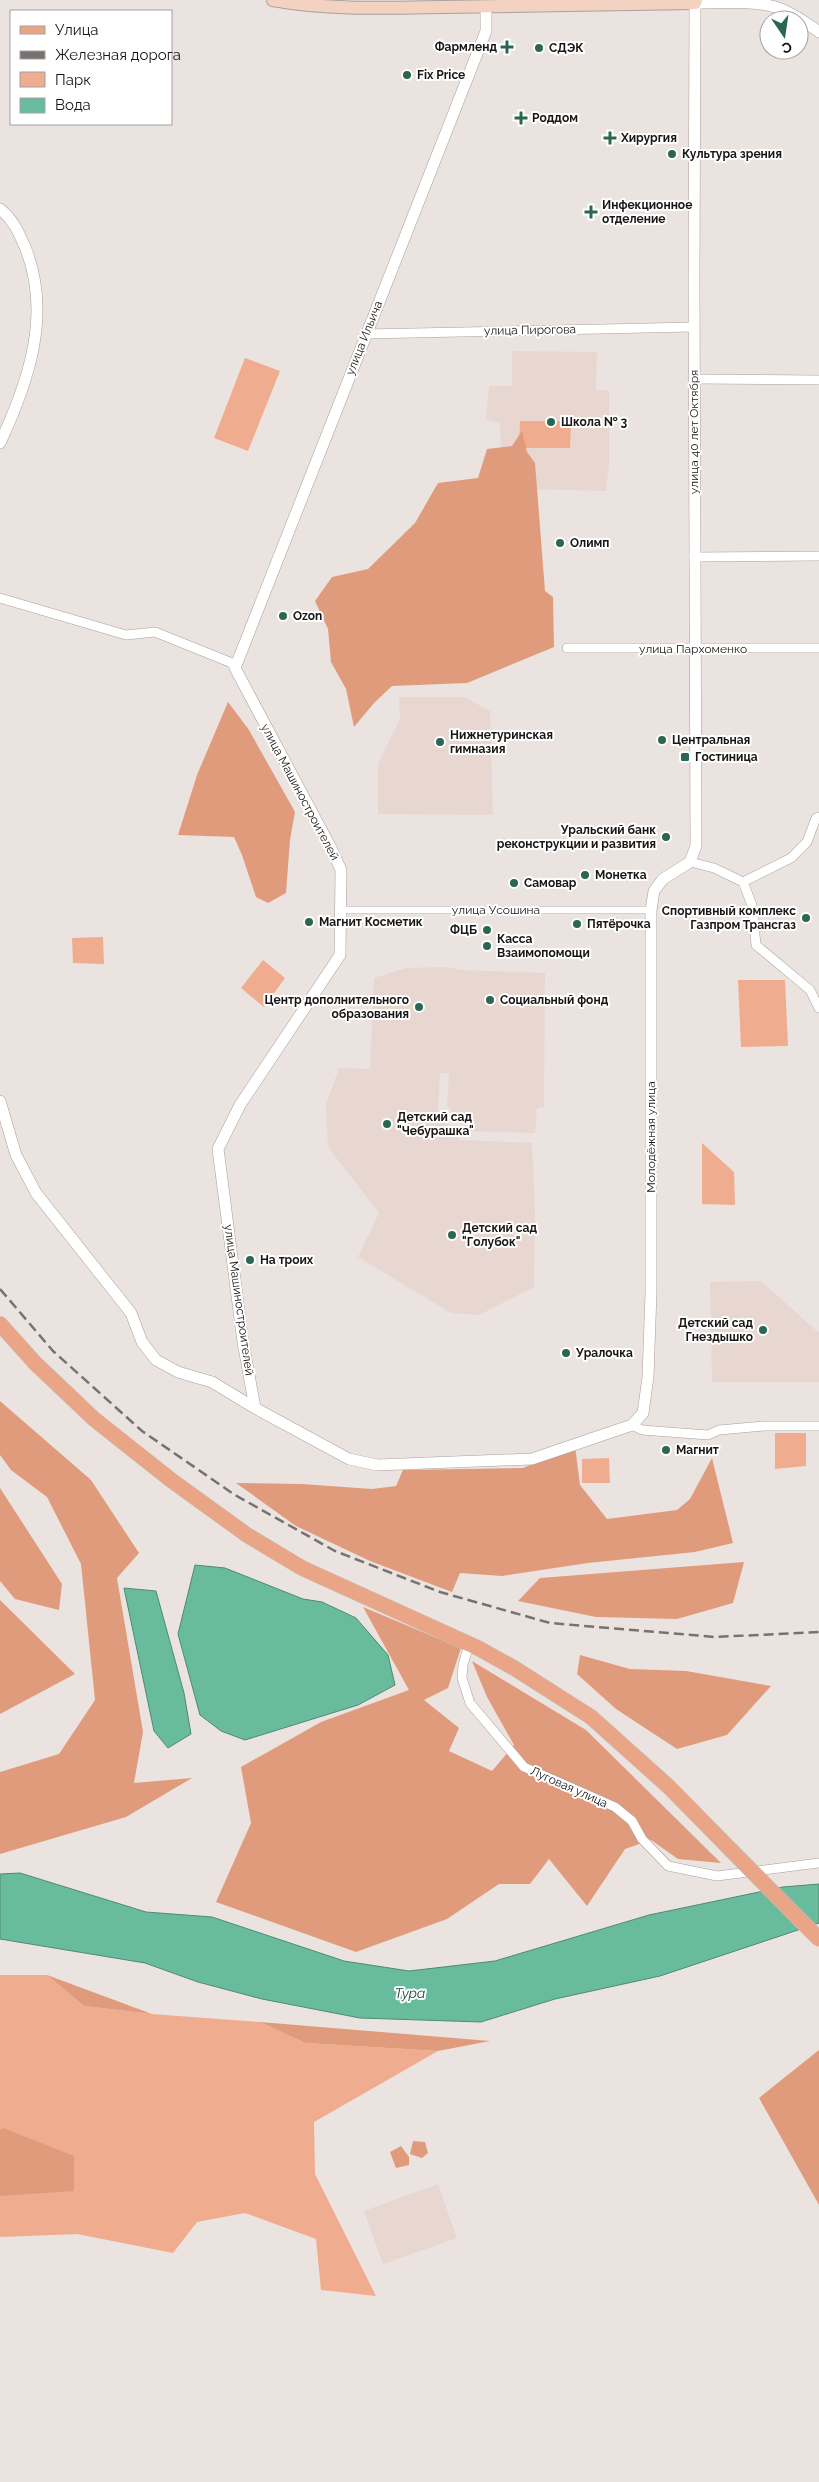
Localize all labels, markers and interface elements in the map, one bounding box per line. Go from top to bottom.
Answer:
legend [10,10,172,125]
north arrow [759,10,809,60]
text: Улица [55,21,99,39]
text: С [780,39,793,57]
place label: Фармленд [435,40,497,54]
marker: Фармленд [501,41,513,53]
place label: СДЭК [549,41,584,55]
marker: СДЭК [533,42,545,54]
text: Железная дорога [55,46,181,64]
place label: Fix Price [417,68,465,82]
marker: Fix Price [401,69,413,81]
text: Парк [55,71,91,89]
text: Вода [55,96,91,114]
marker: Роддом [514,111,528,125]
place label: Роддом [532,111,578,125]
marker: Хирургия [603,131,617,145]
place label: Хирургия [620,131,677,145]
place label: Культура зрения [682,147,782,161]
marker: Культура зрения [666,148,678,160]
place label: Инфекционное отделение [602,198,692,226]
marker: Инфекционное отделение [584,205,598,219]
street label: улица Ильича [343,299,385,377]
street label: улица Пирогова [484,322,576,338]
street label: улица 40 лет Октября [687,370,701,494]
place label: Школа № 3 [561,415,627,429]
marker: Школа № 3 [545,416,557,428]
place label: Олимп [570,536,609,550]
marker: Олимп [554,537,566,549]
place label: Ozon [293,609,322,623]
marker: Ozon [277,610,289,622]
street label: улица Пархоменко [639,642,747,656]
street label: улица Машиностроителей [258,721,342,863]
place label: Нижнетуринская гимназия [450,728,553,756]
place label: Центральная [672,733,750,747]
marker: Центральная [656,734,668,746]
marker: Нижнетуринская гимназия [434,736,446,748]
place label: Гостиница [695,750,758,764]
marker: Гостиница [679,751,691,763]
place label: Уральский банк реконструкции и развития [497,823,656,851]
marker: Уральский банк реконструкции и развития [660,831,672,843]
place label: Монетка [595,868,647,882]
marker: Монетка [579,869,591,881]
place label: Самовар [524,876,577,890]
marker: Самовар [508,877,520,889]
street label: улица Усошина [452,903,540,917]
place label: Спортивный комплекс Газпром Трансгаз [662,904,796,932]
marker: Спортивный комплекс Газпром Трансгаз [800,912,812,924]
place label: Магнит Косметик [319,915,423,929]
marker: Магнит Косметик [303,916,315,928]
place label: Пятёрочка [587,917,651,931]
marker: Пятёрочка [571,918,583,930]
place label: ФЦБ [450,923,477,937]
marker: ФЦБ [481,924,493,936]
place label: Касса Взаимопомощи [497,932,590,960]
marker: Касса Взаимопомощи [481,940,493,952]
place label: Центр дополнительного образования [265,993,409,1021]
place label: Социальный фонд [500,993,609,1007]
marker: Социальный фонд [484,994,496,1006]
marker: Центр дополнительного образования [413,1001,425,1013]
street label: Молодёжная улица [644,1081,658,1193]
place label: Детский сад "Чебурашка" [397,1110,474,1138]
marker: Детский сад "Чебурашка" [381,1118,393,1130]
place label: Детский сад "Голубок" [462,1221,537,1249]
street label: улица Машиностроителей [221,1223,257,1377]
marker: Детский сад "Голубок" [446,1229,458,1241]
place label: На троих [260,1253,314,1267]
marker: На троих [244,1254,256,1266]
place label: Детский сад Гнездышко [678,1316,753,1344]
marker: Детский сад Гнездышко [757,1324,769,1336]
place label: Уралочка [575,1346,633,1360]
marker: Уралочка [560,1347,572,1359]
place label: Магнит [676,1443,719,1457]
marker: Магнит [660,1444,672,1456]
street label: Луговая улица [528,1764,610,1810]
water label: Тура [395,1985,425,2001]

